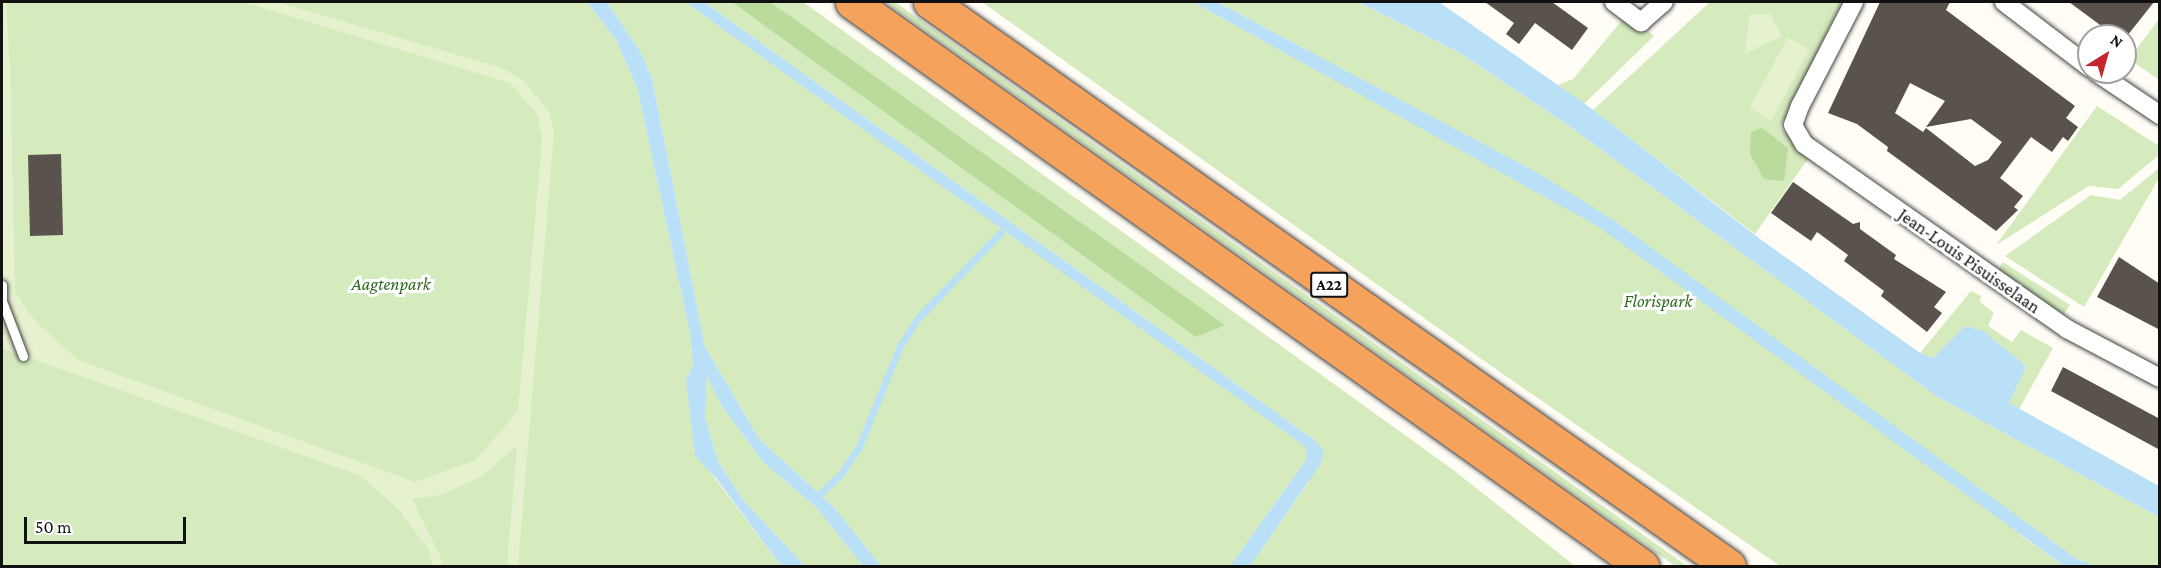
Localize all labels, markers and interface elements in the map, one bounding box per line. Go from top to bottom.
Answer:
north arrow [2077,24,2137,84]
text: N [2107,31,2126,51]
street label: Jean-Louis Pisuisselaan [1894,204,2044,318]
road number: A22 [1310,272,1348,298]
park label: Aagtenpark [352,273,430,295]
park label: Florispark [1624,290,1692,312]
scale bar [27,505,189,543]
text: 50 m [35,517,72,537]

